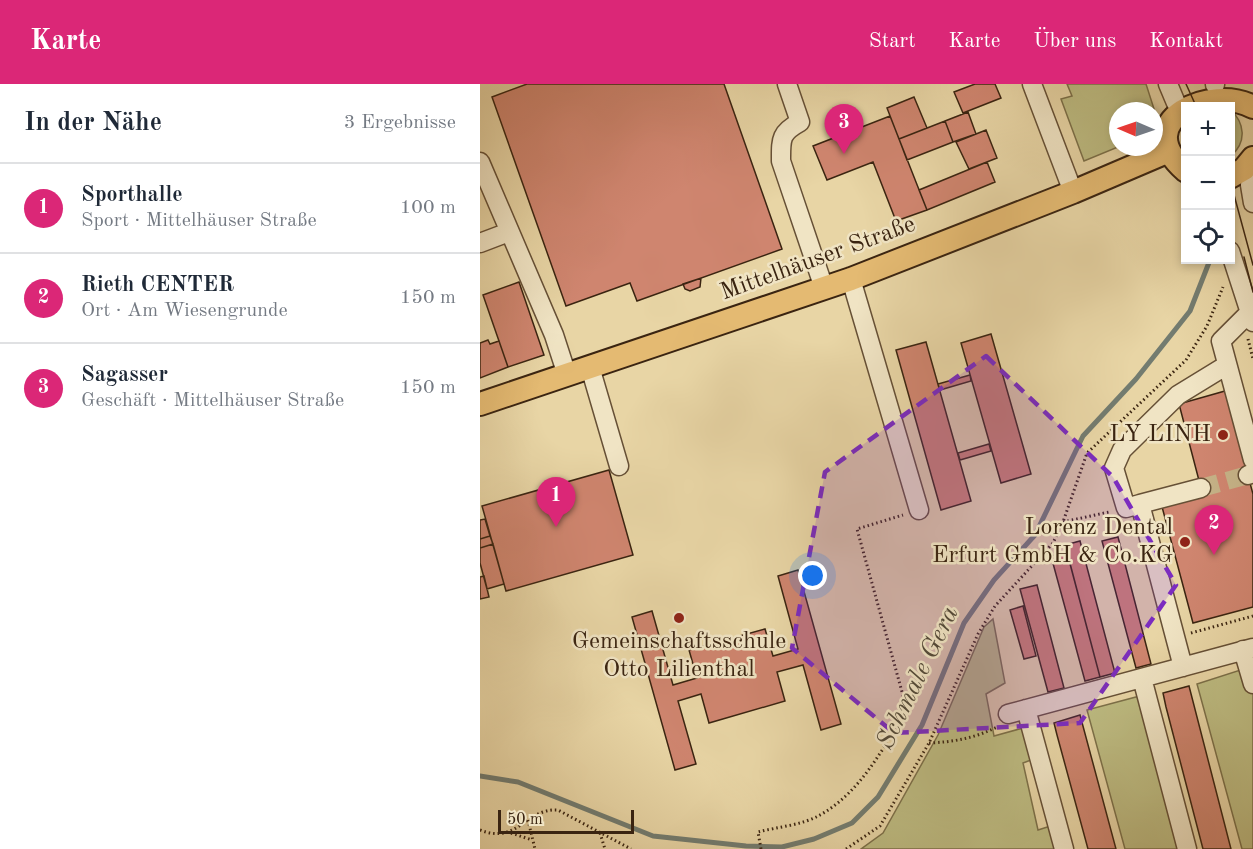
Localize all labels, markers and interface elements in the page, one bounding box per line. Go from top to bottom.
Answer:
text: Karte [30,28,101,56]
text: Start [869,31,916,52]
text: Karte [949,31,1000,52]
text: Über uns [1033,31,1116,52]
text: Kontakt [1149,31,1223,52]
north arrow [1109,102,1163,156]
map controls [1181,102,1235,264]
button: + [1181,102,1235,156]
pin: 3 [824,104,864,154]
text: In der Nähe [24,110,162,136]
text: 3 Ergebnisse [344,113,456,133]
button: − [1181,156,1235,210]
text: Sporthalle [81,184,183,206]
text: 1 [38,198,49,218]
text: 100 m [400,198,456,218]
button: locate [1181,210,1235,264]
text: Sport · Mittelhäuser Straße [81,211,317,231]
street label: Mittelhäuser Straße [717,213,919,305]
text: Rieth CENTER [81,274,234,296]
text: 2 [38,288,49,308]
text: 150 m [400,288,456,308]
text: Ort · Am Wiesengrunde [81,301,288,321]
text: Sagasser [81,364,168,386]
text: 3 [38,378,49,398]
text: 150 m [400,378,456,398]
text: Geschäft · Mittelhäuser Straße [81,391,344,411]
place label: LY LINH [1109,423,1211,447]
marker: LY LINH [1216,428,1230,442]
pin: 1 [536,478,576,527]
pin: 2 [1194,506,1234,555]
place label: Lorenz Dental Erfurt GmbH & Co.KG [932,516,1173,568]
marker: Lorenz Dental Erfurt GmbH & Co.KG [1178,535,1192,549]
your location [798,561,827,590]
water label: Schmale Gera [872,602,964,754]
marker: Gemeinschaftsschule Otto Lilienthal [672,611,686,625]
place label: Gemeinschaftsschule Otto Lilienthal [572,630,786,682]
scale bar [498,807,634,834]
text: 50 m [507,812,543,828]

